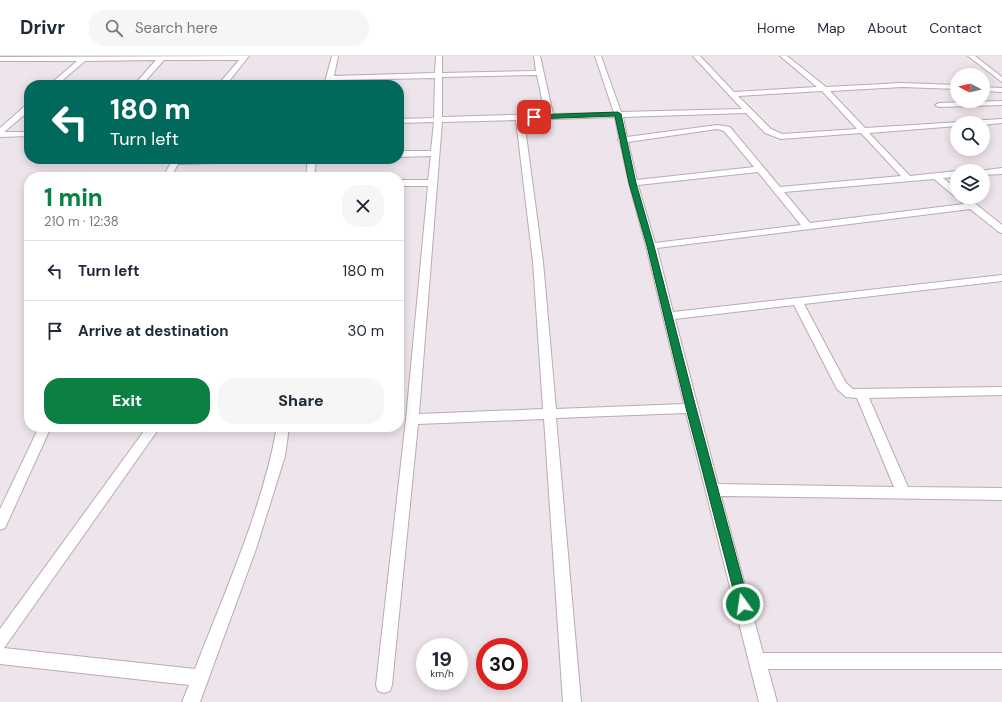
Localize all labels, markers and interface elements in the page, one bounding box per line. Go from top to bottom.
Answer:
search box [89,10,369,46]
text: Drivr [20,15,65,40]
icon: search [103,17,125,39]
text: Search here [135,18,218,38]
text: Home [757,19,795,37]
text: Map [817,19,845,37]
text: About [867,19,907,37]
text: Contact [929,19,982,37]
north arrow [950,68,990,108]
map controls [950,68,990,204]
text: 180 m [110,91,191,128]
icon: left [44,96,96,148]
pin [517,100,551,134]
icon: arrive [523,106,545,128]
button: search [950,116,990,156]
text: Turn left [110,127,179,151]
button: layers [950,164,990,204]
text: 1 min [44,182,103,213]
button: close [342,185,384,227]
text: 210 m · 12:38 [44,213,119,230]
icon: left [44,260,66,282]
text: Turn left [78,261,139,281]
text: 180 m [343,261,384,281]
icon: arrive [44,320,66,342]
text: Arrive at destination [78,321,229,341]
text: 30 m [348,321,384,341]
button: Exit [44,378,210,424]
button: Share [218,378,384,424]
position arrow [722,583,764,625]
speed limit sign: 30 [476,638,528,690]
text: 19 [432,646,452,672]
text: km/h [430,667,454,680]

